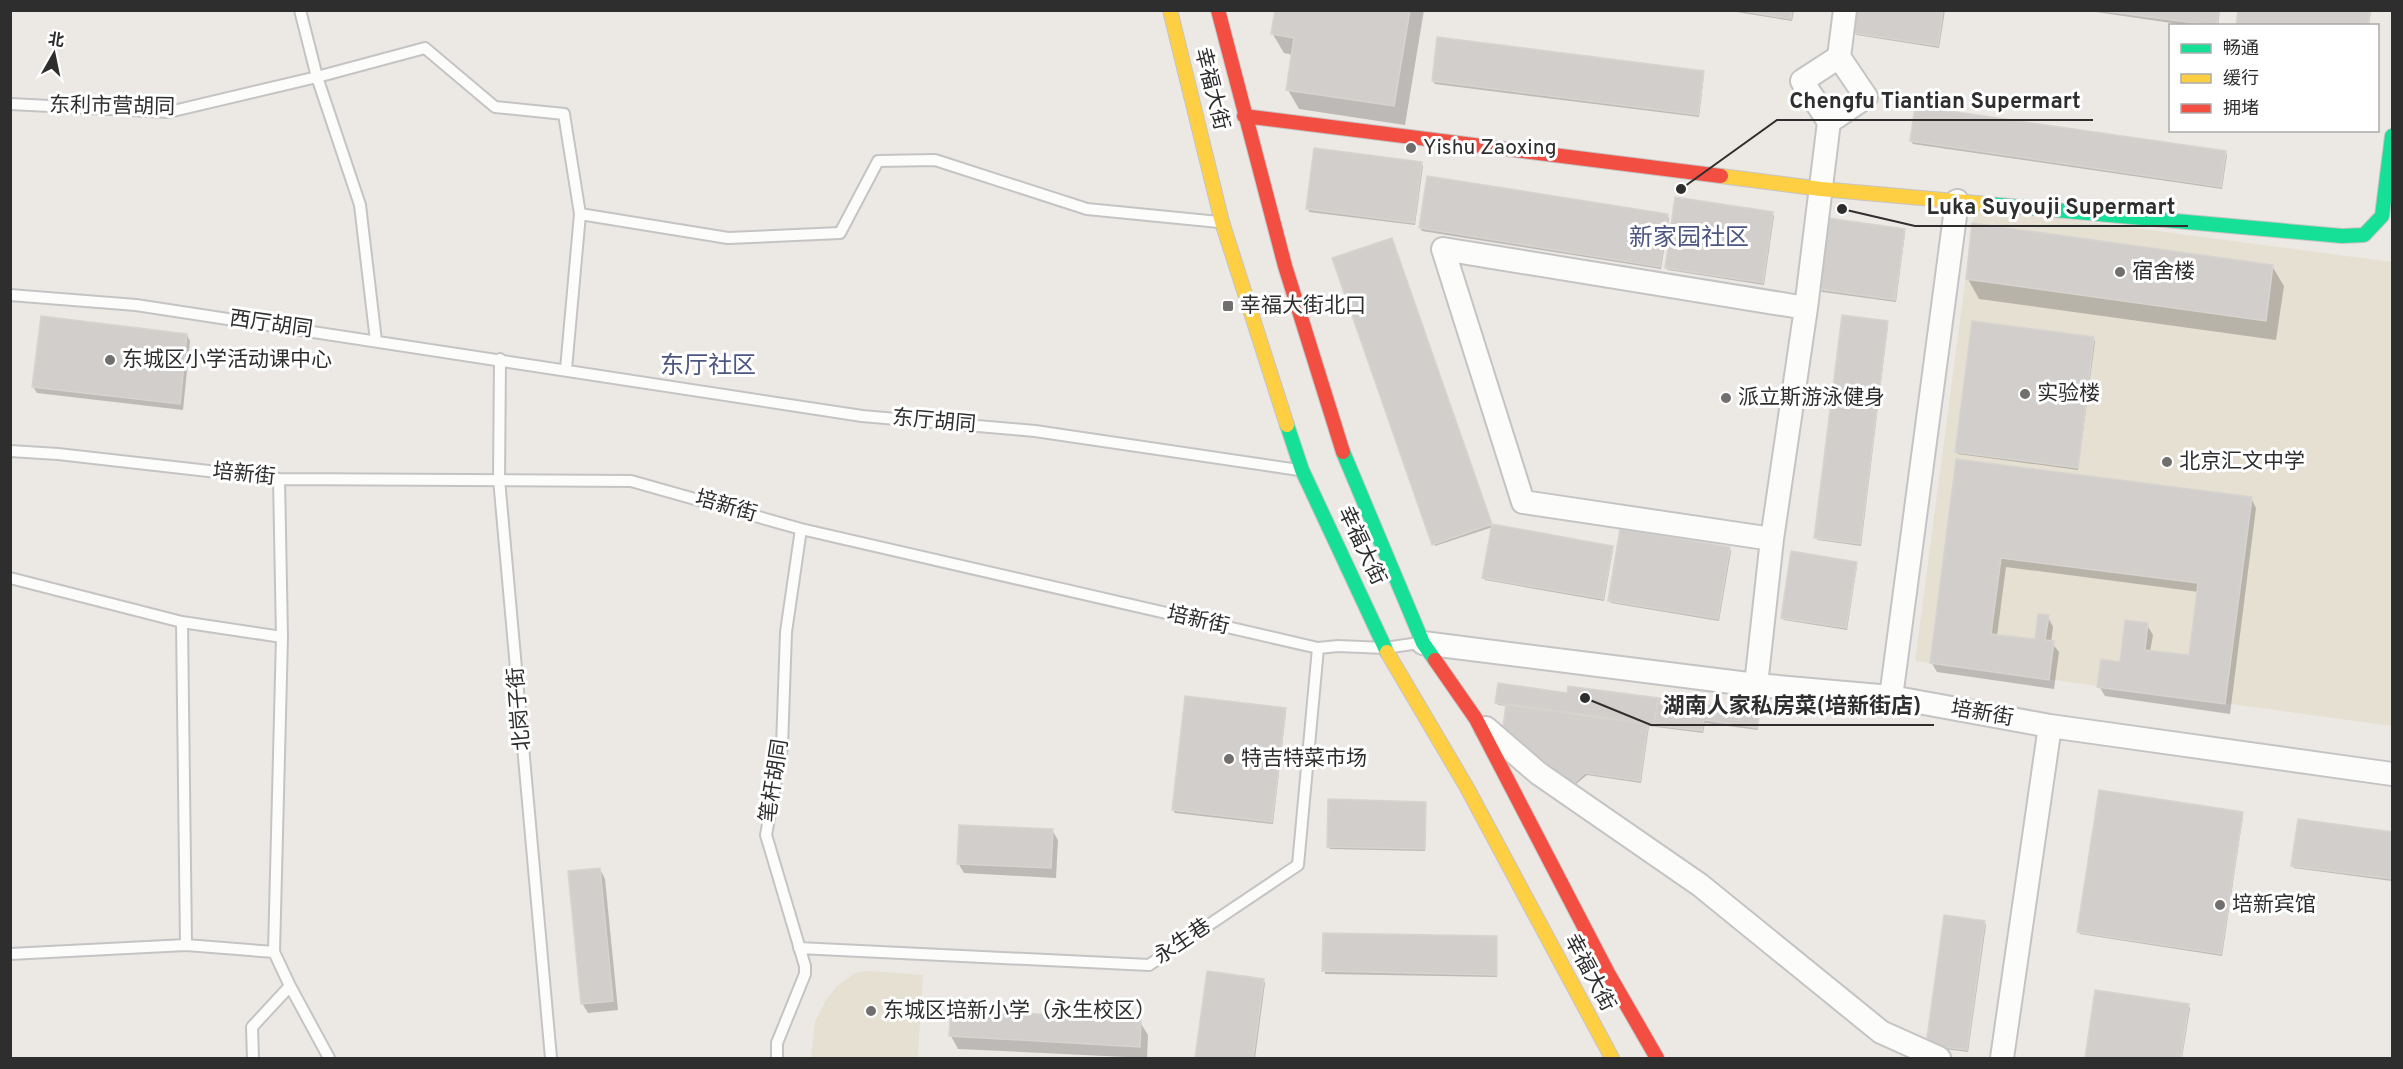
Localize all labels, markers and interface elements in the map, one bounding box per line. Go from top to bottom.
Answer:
north arrow [24,24,84,84]
legend [2169,24,2379,132]
text: 北 [47,30,66,52]
text: 畅通 [2223,38,2259,61]
street label: 幸福大街 [1188,45,1234,133]
text: 缓行 [2223,68,2259,91]
callout: Chengfu Tiantian Supermart [1777,80,2093,120]
text: Chengfu Tiantian Supermart [1789,89,2081,116]
street label: 东利市营胡同 [49,92,175,122]
text: 拥堵 [2223,98,2259,121]
place label: Yishu Zaoxing [1423,135,1557,162]
marker: Yishu Zaoxing [1404,141,1418,155]
callout: Luka Suyouji Supermart [1915,186,2188,226]
text: Luka Suyouji Supermart [1927,195,2175,222]
district label: 新家园社区 [1629,224,1749,254]
place label: 宿舍楼 [2132,259,2195,286]
marker: 宿舍楼 [2113,265,2127,279]
place label: 幸福大街北口 [1240,293,1366,320]
marker: 幸福大街北口 [1221,299,1235,313]
street label: 西厅胡同 [228,306,314,344]
place label: 东城区小学活动课中心 [122,347,332,374]
district label: 东厅社区 [660,352,756,382]
marker: 东城区小学活动课中心 [103,353,117,367]
place label: 实验楼 [2037,381,2100,408]
place label: 派立斯游泳健身 [1738,385,1885,412]
marker: 实验楼 [2018,387,2032,401]
marker: 派立斯游泳健身 [1719,391,1733,405]
street label: 东厅胡同 [891,405,977,439]
place label: 北京汇文中学 [2179,449,2305,476]
marker: 北京汇文中学 [2160,455,2174,469]
street label: 培新街 [211,458,277,492]
street label: 培新街 [692,485,760,529]
street label: 幸福大街 [1331,502,1391,590]
street label: 培新街 [1164,601,1232,641]
street label: 北岗子街 [503,666,537,752]
callout: 湖南人家私房菜(培新街店) [1651,685,1934,725]
text: 湖南人家私房菜(培新街店) [1663,694,1921,721]
street label: 培新街 [1949,695,2015,733]
street label: 笔杆胡同 [755,737,795,825]
place label: 特吉特菜市场 [1241,746,1367,773]
marker: 特吉特菜市场 [1222,752,1236,766]
place label: 培新宾馆 [2232,892,2316,919]
marker: 培新宾馆 [2213,898,2227,912]
street label: 永生巷 [1149,913,1217,971]
street label: 幸福大街 [1557,930,1621,1016]
place label: 东城区培新小学（永生校区） [883,998,1156,1025]
marker: 东城区培新小学（永生校区） [864,1004,878,1018]

